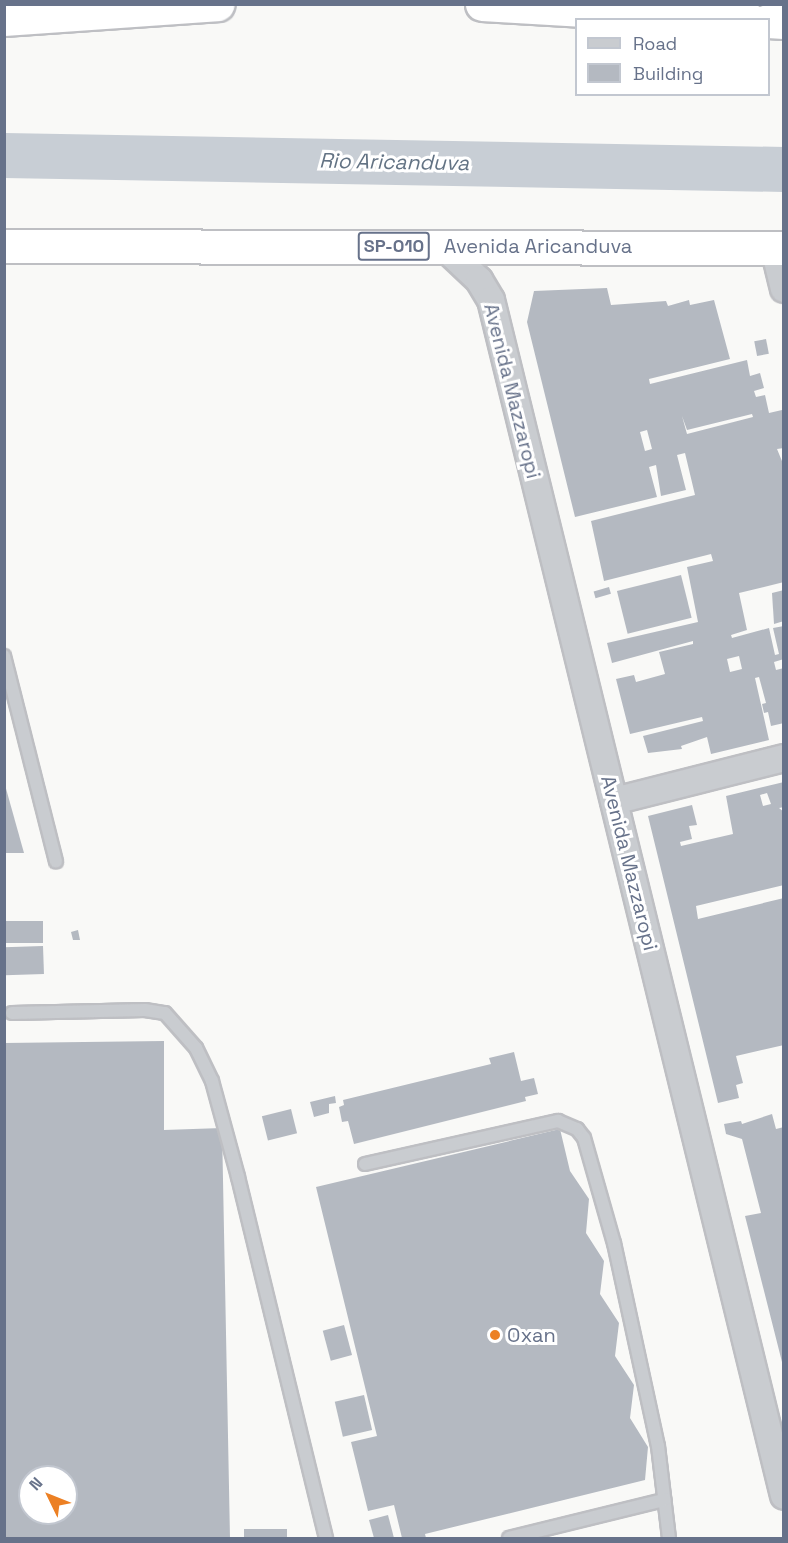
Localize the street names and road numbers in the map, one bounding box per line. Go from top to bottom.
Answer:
road number: SP-010 [356,231,432,261]
street label: Avenida Aricanduva [444,234,632,258]
street label: Avenida Mazzaropi [479,301,545,481]
street label: Avenida Mazzaropi [596,773,662,953]

